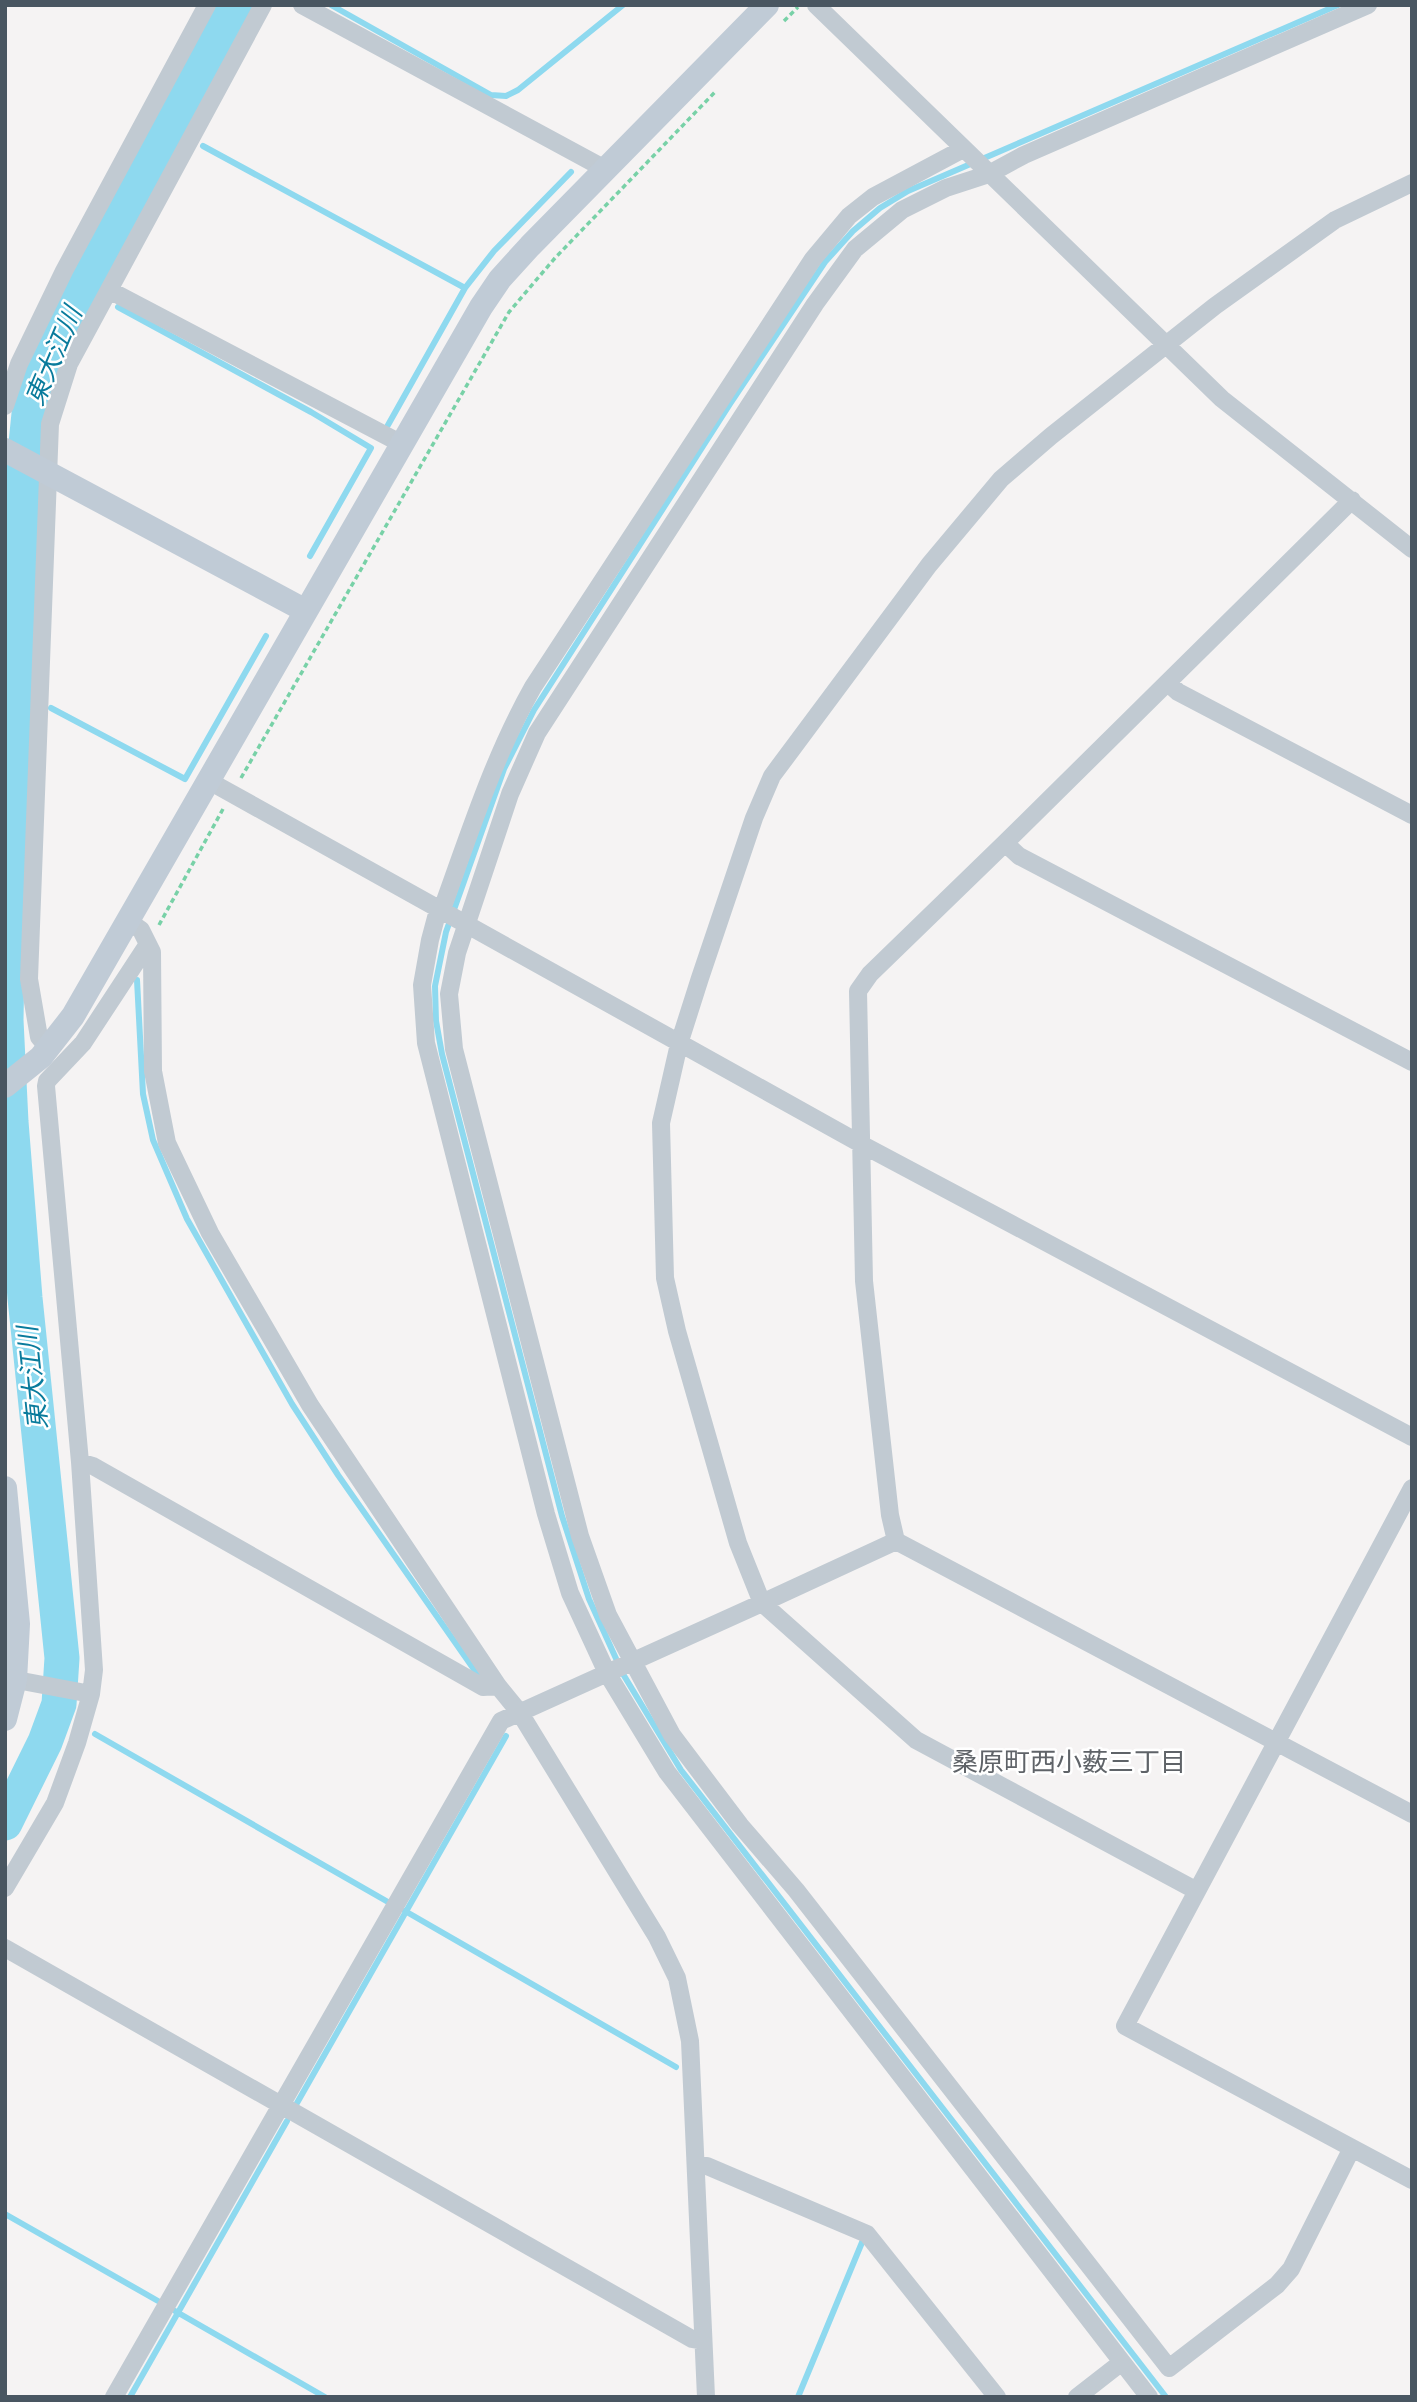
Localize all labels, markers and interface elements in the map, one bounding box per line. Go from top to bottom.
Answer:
water label: 東大江川 [19,299,90,410]
water label: 東大江川 [12,1322,54,1431]
district label: 桑原町西小薮三丁目 [952,1747,1186,1778]

